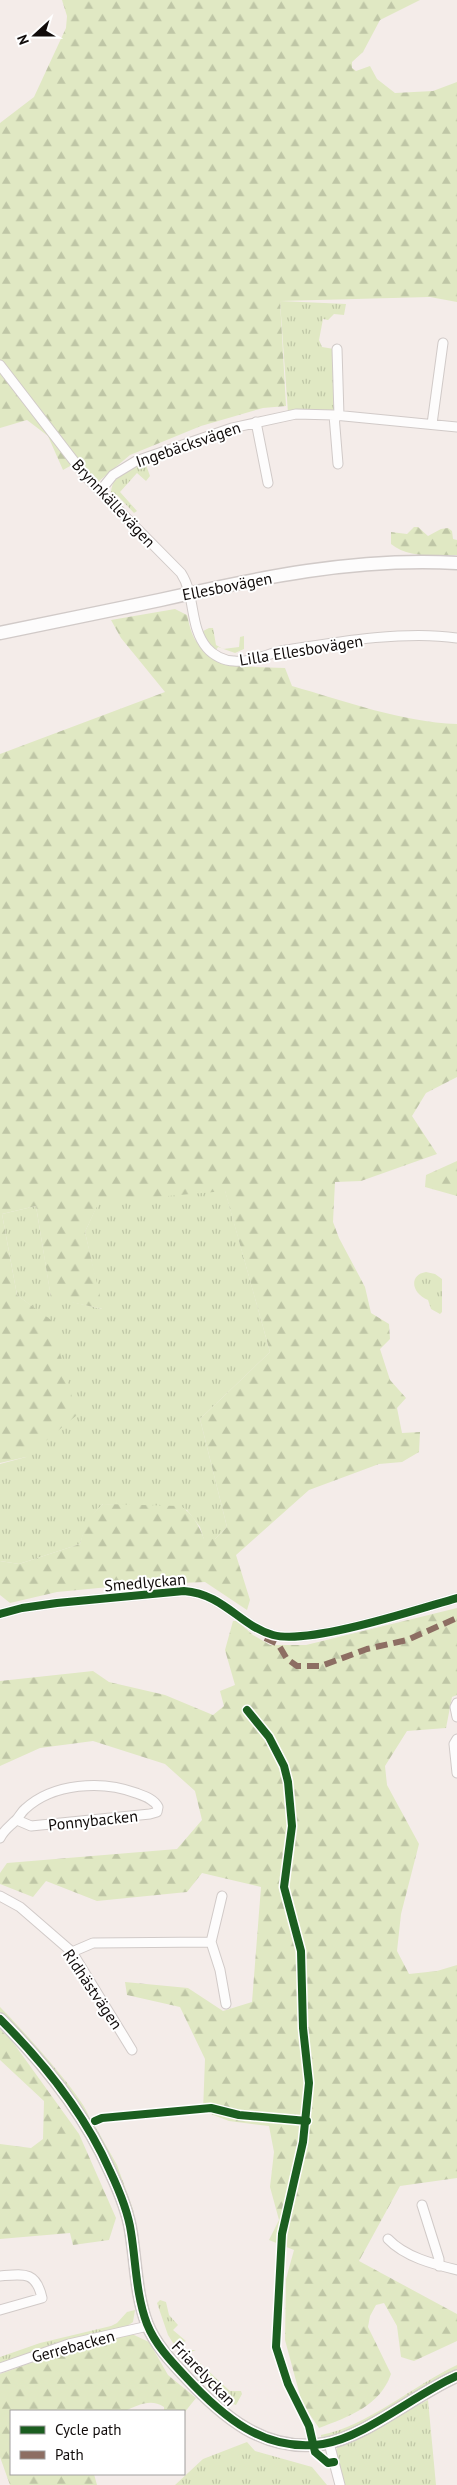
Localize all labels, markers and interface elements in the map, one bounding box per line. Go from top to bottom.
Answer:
north arrow [10,10,60,60]
text: N [13,32,33,47]
street label: Ingebäcksvägen [133,417,243,471]
street label: Brynnkällevägen [68,455,160,551]
street label: Ellesbovägen [180,568,274,604]
street label: Lilla Ellesbovägen [238,630,364,670]
street label: Smedlyckan [103,1568,187,1596]
street label: Ponnybacken [47,1805,139,1835]
street label: Ridhästvägen [59,1945,127,2033]
street label: Gerrebacken [29,2325,117,2367]
street label: Friarelyckan [168,2336,240,2410]
legend [10,2410,185,2475]
text: Cycle path [55,2420,121,2439]
text: Path [55,2445,84,2464]

